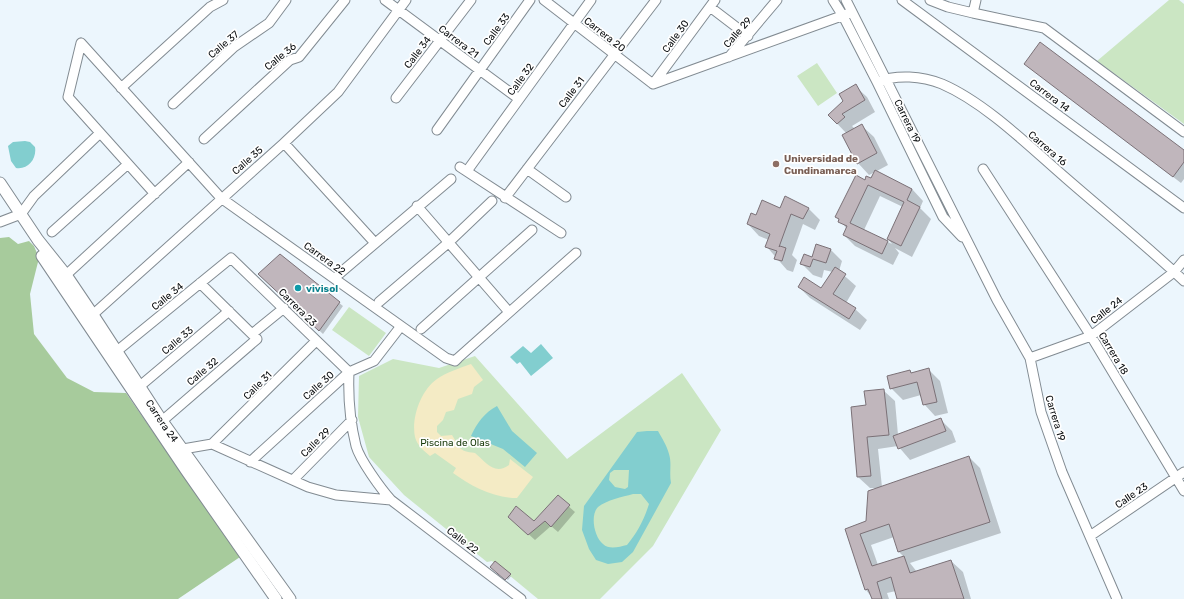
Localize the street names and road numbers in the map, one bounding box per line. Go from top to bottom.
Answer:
street label: Calle 33 [481,11,513,48]
street label: Carrera 20 [581,15,627,55]
street label: Calle 29 [721,15,754,51]
street label: Calle 30 [660,18,692,55]
street label: Carrera 21 [436,23,481,61]
street label: Calle 37 [206,29,241,61]
street label: Calle 34 [402,34,434,71]
street label: Calle 36 [262,40,299,73]
street label: Calle 32 [505,61,537,98]
street label: Calle 31 [556,75,587,110]
street label: Carrera 14 [1027,77,1072,115]
street label: Carrera 19 [891,98,923,145]
street label: Carrera 16 [1026,129,1069,169]
street label: Calle 35 [230,144,266,177]
street label: Carrera 22 [301,240,348,278]
street label: Calle 34 [149,280,186,313]
street label: Carrera 23 [276,286,319,329]
street label: Calle 24 [1088,295,1125,327]
street label: Calle 33 [160,324,196,357]
street label: Carrera 18 [1096,330,1131,377]
street label: Calle 32 [185,355,221,388]
street label: Calle 31 [241,369,274,402]
street label: Calle 30 [301,369,337,403]
street label: Carrera 19 [1042,394,1068,443]
street label: Carrera 24 [143,398,180,445]
street label: Calle 29 [298,425,333,460]
street label: Calle 23 [1113,481,1150,511]
street label: Calle 22 [444,525,481,557]

